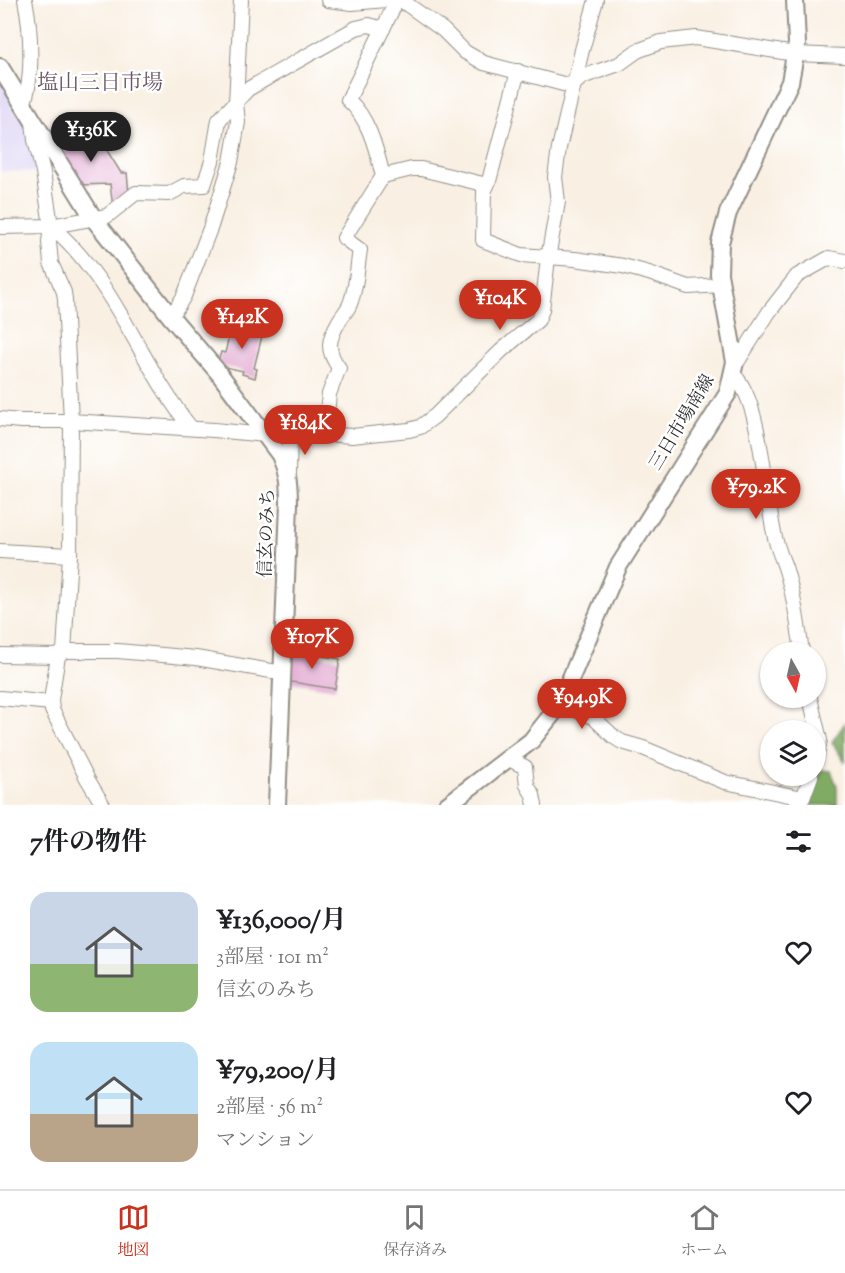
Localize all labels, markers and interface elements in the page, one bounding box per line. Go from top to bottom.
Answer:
district label: 塩山三日市場 [37,69,163,99]
pin: ¥136K [49,112,133,163]
text: ¥136K [65,117,117,146]
pin: ¥104K [458,280,542,331]
text: ¥104K [473,285,527,314]
pin: ¥142K [200,299,284,350]
text: ¥142K [215,304,269,333]
street label: 三日市場南線 [644,370,722,476]
pin: ¥184K [263,405,347,456]
text: ¥184K [278,410,332,439]
pin: ¥79.2K [707,469,805,520]
text: ¥79.2K [725,474,787,503]
street label: 信玄のみち [253,488,283,578]
pin: ¥107K [270,619,354,670]
text: ¥107K [285,624,339,653]
north arrow [760,642,826,708]
map controls [760,642,826,786]
pin: ¥94.9K [533,679,631,730]
text: ¥94.9K [551,684,613,713]
button: layers [760,720,826,786]
text: 7件の物件 [30,825,147,862]
icon: filters [782,825,815,858]
text: ¥136,000/月 [216,903,347,940]
icon: home [78,916,150,988]
icon: heart [782,936,815,969]
text: 3部屋 · 101 m² [216,944,329,973]
text: 信玄のみち [216,977,316,1006]
text: ¥79,200/月 [216,1053,340,1090]
icon: home [78,1066,150,1138]
icon: heart [782,1086,815,1119]
text: 2部屋 · 56 m² [216,1094,323,1123]
text: マンション [216,1127,315,1156]
tab: 地図 [117,1201,150,1263]
tab: 保存済み [383,1201,447,1263]
tab: ホーム [680,1201,728,1263]

